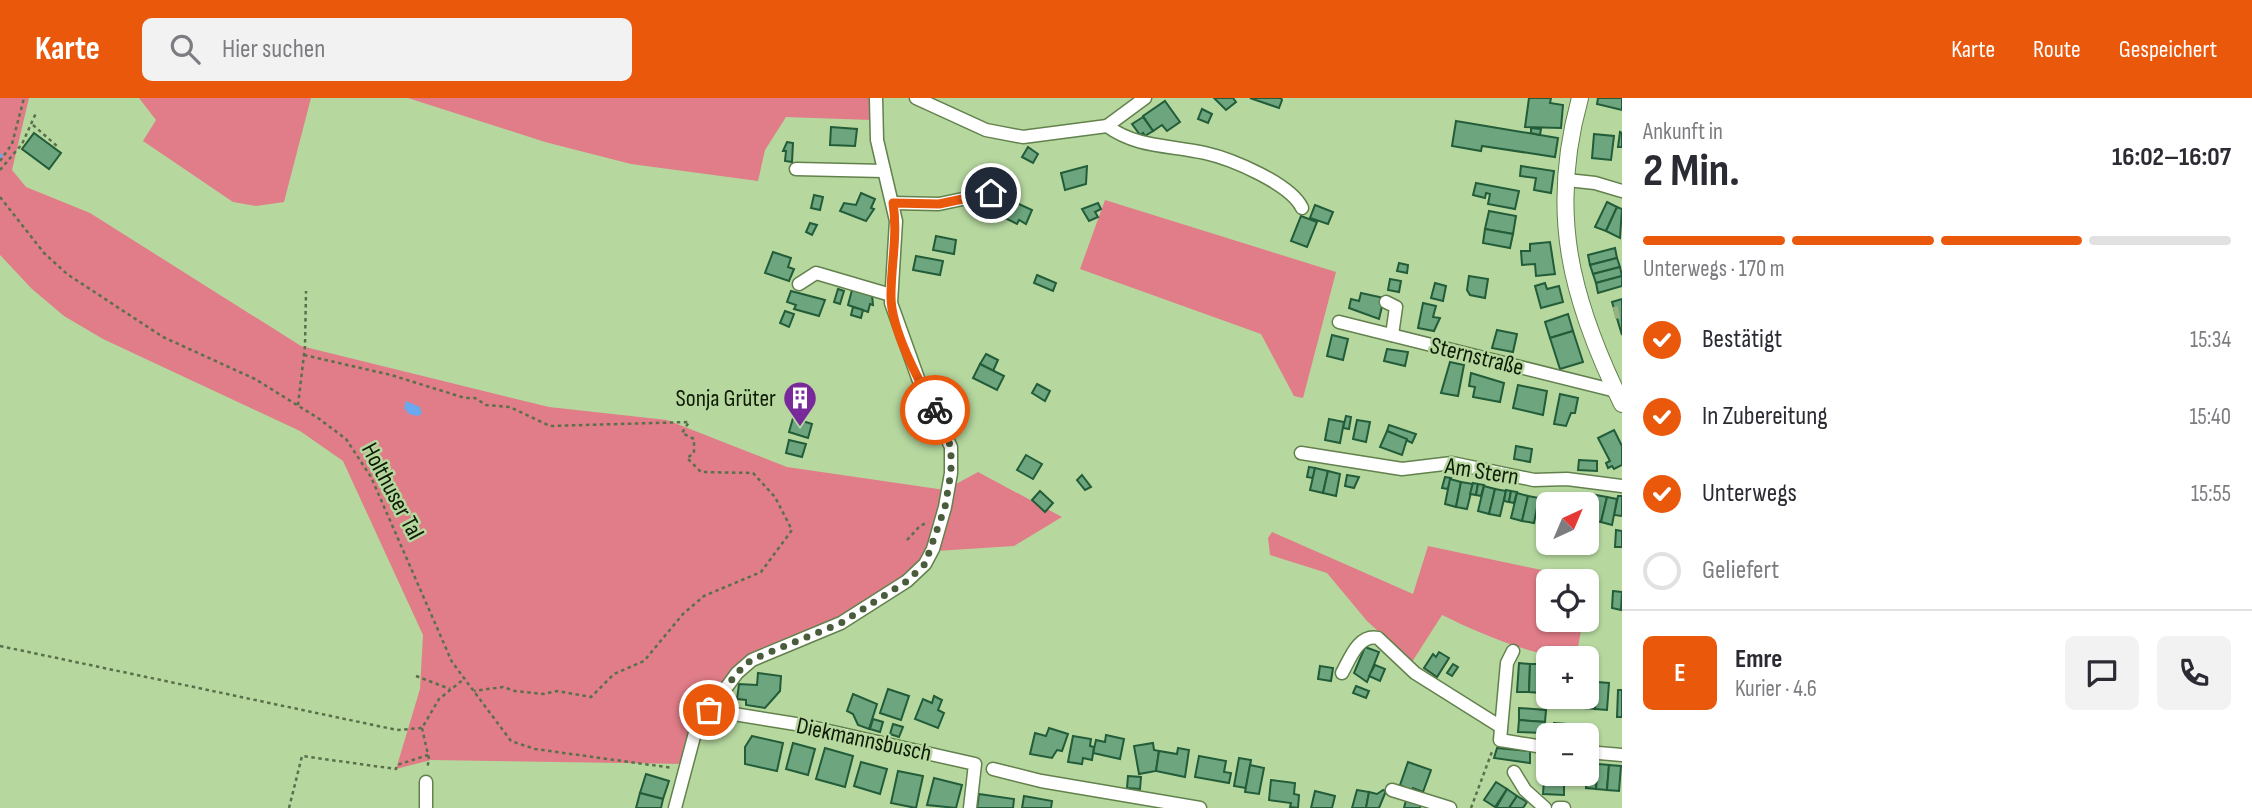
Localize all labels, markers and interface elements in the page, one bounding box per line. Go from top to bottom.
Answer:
search box [142,18,632,81]
text: Karte [35,29,100,69]
icon: search [166,30,204,68]
text: Hier suchen [222,34,325,65]
text: Karte [1951,35,1995,64]
text: Route [2033,35,2081,64]
text: Gespeichert [2119,35,2217,64]
text: Ankunft in [1643,118,1723,146]
text: 16:02–16:07 [2112,142,2231,173]
text: 2 Min. [1643,144,1740,199]
pin [961,163,1021,223]
icon: home [972,174,1010,212]
text: Unterwegs · 170 m [1643,255,1785,283]
icon: check [1643,321,1681,359]
text: Bestätigt [1702,324,1782,355]
text: 15:34 [2190,326,2231,354]
street label: Sternstraße [1427,331,1527,382]
courier [900,375,970,445]
building icon: Sonja Grüter [781,379,819,428]
place label: Sonja Grüter [676,384,776,413]
icon: bike [916,391,954,429]
icon: check [1643,398,1681,436]
text: In Zubereitung [1702,401,1828,432]
text: 15:40 [2190,403,2231,431]
street label: Holthuser Tal [355,438,430,544]
street label: Am Stern [1442,451,1521,492]
icon: check [1643,475,1681,513]
text: Unterwegs [1702,478,1797,509]
text: 15:55 [2191,480,2231,508]
north arrow [1536,492,1600,555]
map controls [1536,492,1599,786]
text: Geliefert [1702,555,1779,586]
button: locate [1536,569,1599,632]
button: chat [2065,636,2139,710]
button: phone [2157,636,2231,710]
text: Emre [1735,644,1782,675]
button: + [1536,646,1599,709]
text: E [1674,658,1686,689]
text: Kurier · 4.6 [1735,675,1817,703]
pin [679,680,739,740]
icon: bag [690,691,728,729]
street label: Diekmannsbusch [794,711,934,768]
button: − [1536,723,1599,786]

